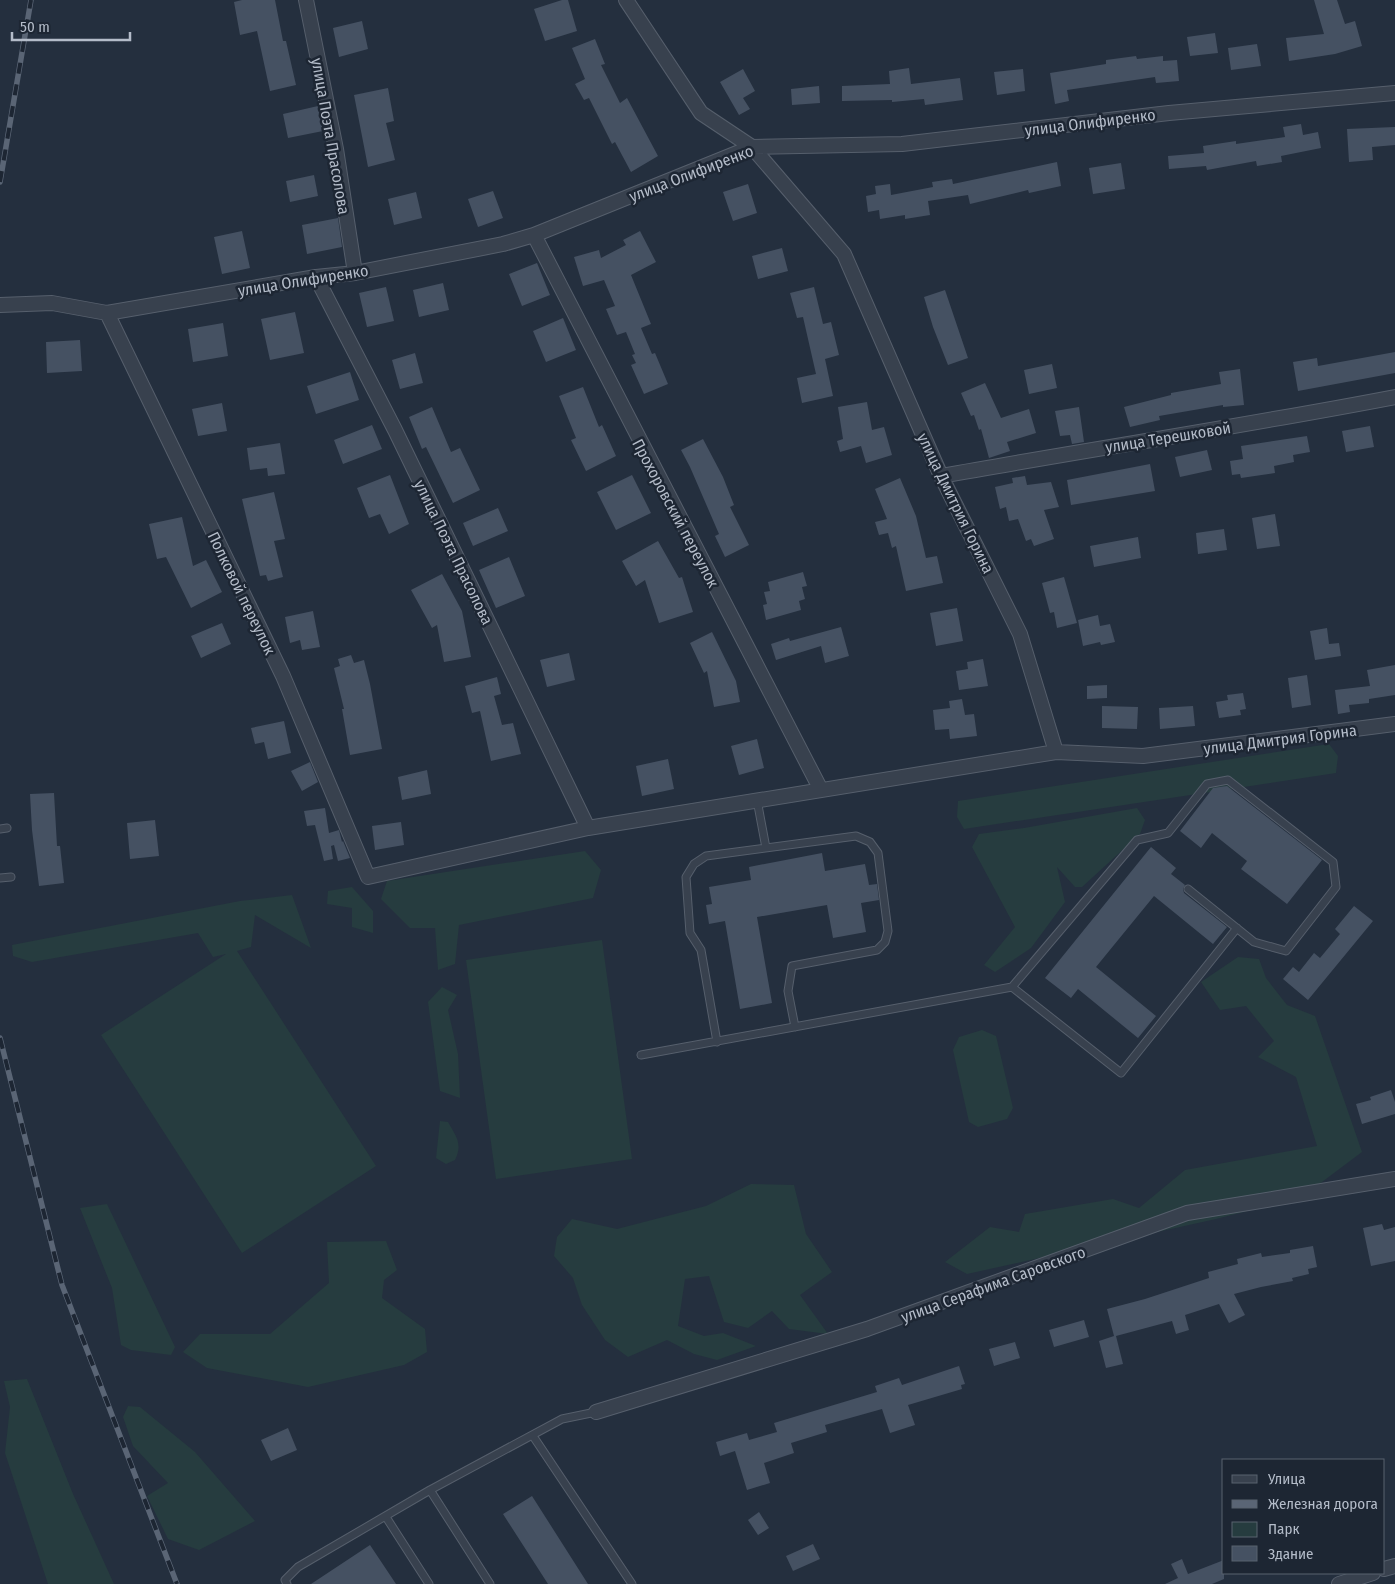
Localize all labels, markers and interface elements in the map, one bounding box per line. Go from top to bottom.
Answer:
scale bar [12,10,130,42]
text: 50 m [20,18,50,36]
street label: улица Поэта Прасолова [307,56,354,216]
street label: улица Олифиренко [1024,105,1157,140]
street label: улица Олифиренко [626,141,756,206]
street label: улица Олифиренко [237,261,370,300]
street label: улица Терешковой [1104,418,1232,457]
street label: улица Дмитрия Горина [913,430,998,577]
street label: Прохоровский переулок [628,436,723,591]
street label: улица Поэта Прасолова [410,477,497,628]
street label: Полковой переулок [204,529,280,658]
street label: улица Дмитрия Горина [1202,721,1358,758]
street label: улица Серафима Саровского [898,1242,1088,1327]
legend [1222,1459,1385,1574]
text: Улица [1267,1470,1306,1488]
text: Железная дорога [1268,1495,1378,1513]
text: Парк [1268,1520,1299,1538]
text: Здание [1268,1545,1314,1563]

